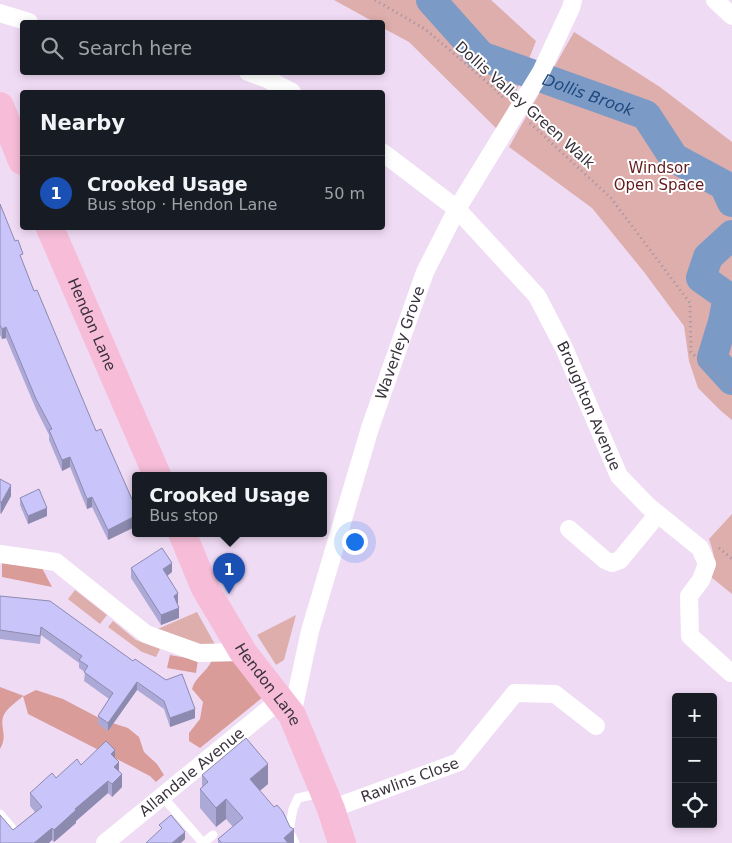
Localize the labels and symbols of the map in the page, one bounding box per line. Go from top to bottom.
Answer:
street label: Dollis Valley Green Walk [452,38,599,173]
water label: Dollis Brook [540,69,637,120]
park label: Windsor Open Space [614,159,704,194]
street label: Hendon Lane [64,275,120,374]
street label: Waverley Grove [372,284,428,402]
street label: Broughton Avenue [553,338,625,473]
your location [342,529,368,555]
pin: 1 [213,553,245,594]
street label: Hendon Lane [231,640,304,728]
street label: Allandale Avenue [136,724,248,820]
street label: Rawlins Close [358,754,461,806]

